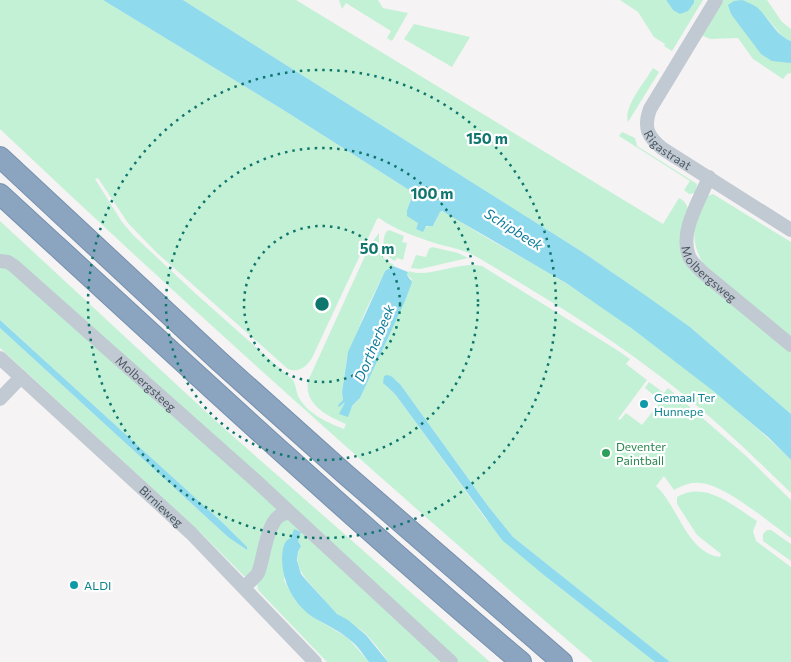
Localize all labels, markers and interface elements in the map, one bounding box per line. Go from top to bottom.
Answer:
street label: Rigastraat [642,128,694,172]
text: 150 m [466,129,508,147]
text: 100 m [411,184,453,202]
water label: Schipbeek [482,204,547,254]
text: 50 m [360,239,394,257]
street label: Molbergsweg [679,244,740,305]
centre of rings [313,295,331,313]
water label: Dortherbeek [350,302,398,384]
street label: Molbergsteeg [113,353,180,414]
place label: Gemaal Ter Hunnepe [654,390,716,418]
marker: Gemaal Ter Hunnepe [638,398,650,410]
place label: Deventer Paintball [616,439,666,467]
marker: Deventer Paintball [600,447,612,459]
street label: Birnieweg [137,483,186,530]
place label: ALDI [84,578,111,592]
marker: ALDI [68,579,80,591]

